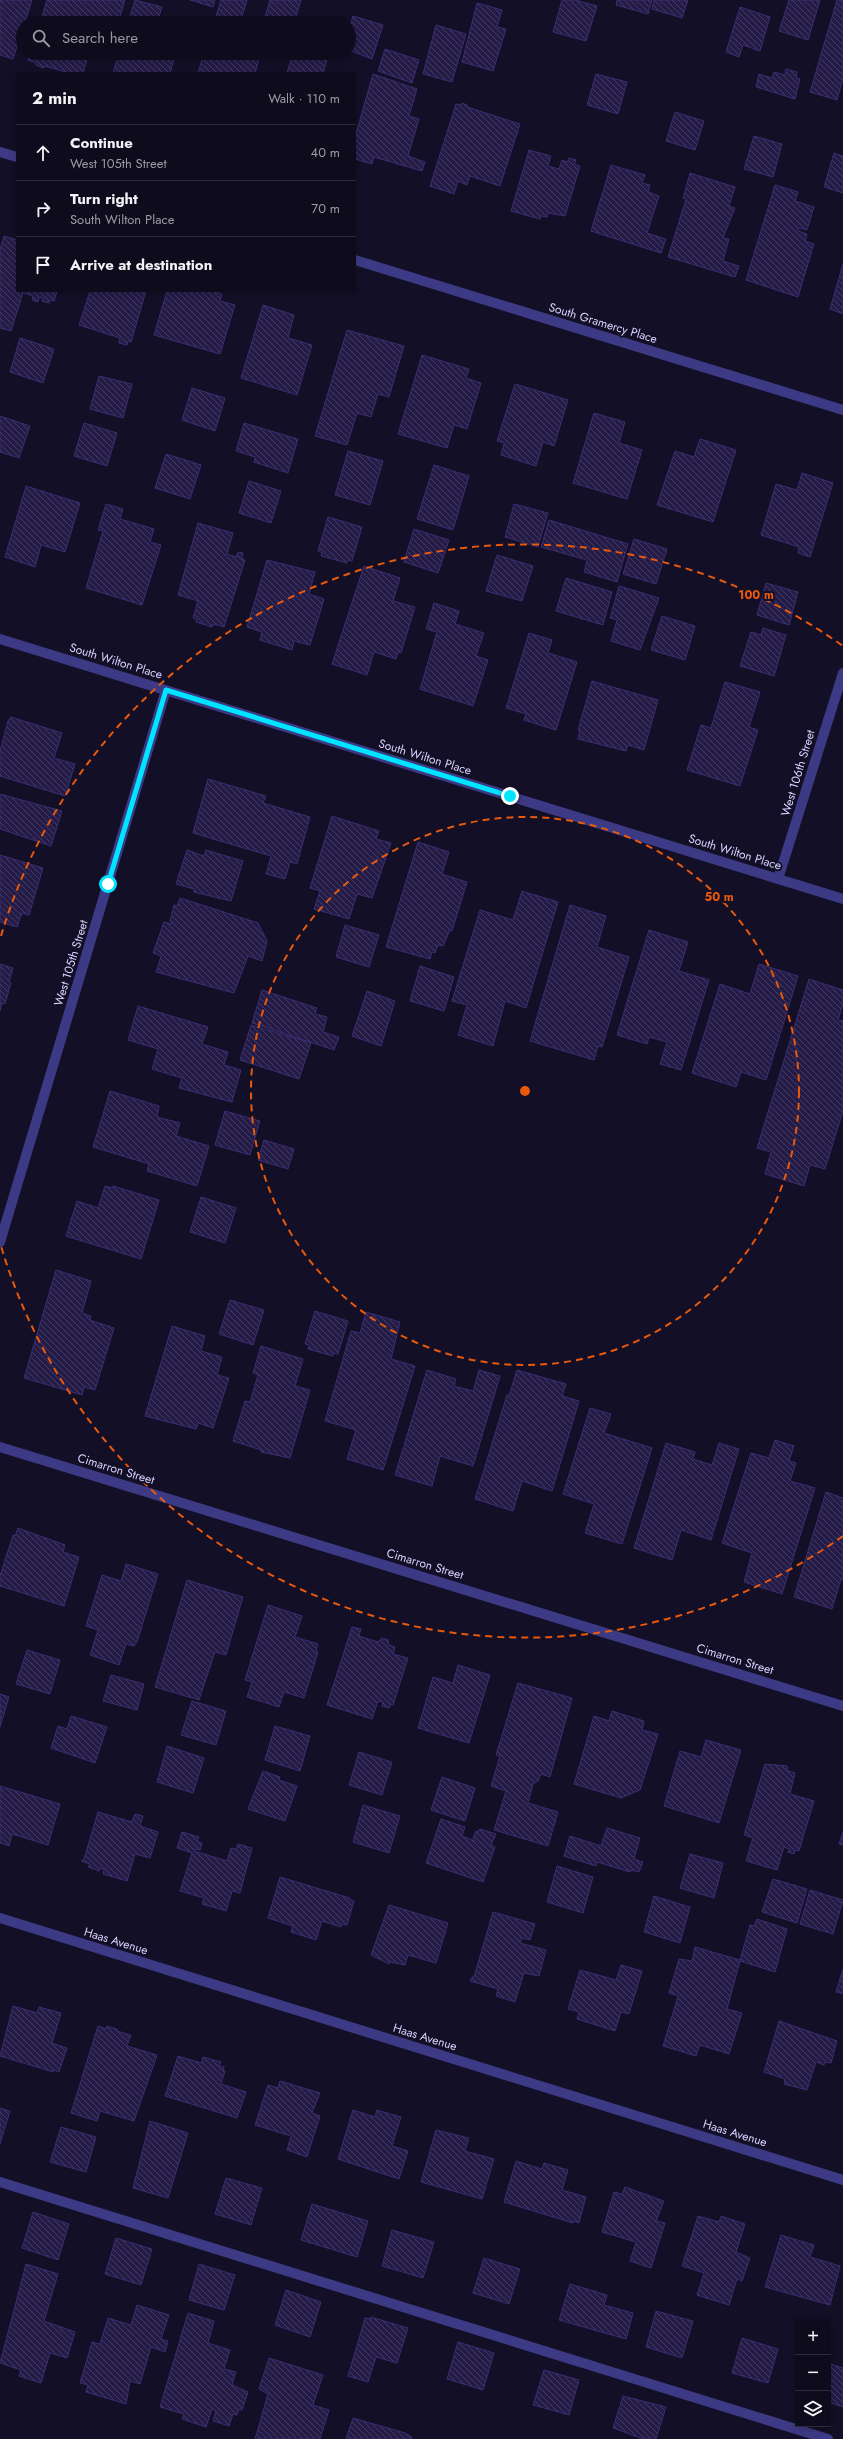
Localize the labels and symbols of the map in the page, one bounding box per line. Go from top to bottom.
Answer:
street label: South Gramercy Place [547,298,659,348]
text: 100 m [738,586,774,604]
street label: South Wilton Place [67,638,165,684]
street label: West 106th Street [776,728,820,818]
street label: South Wilton Place [376,734,474,780]
route end [501,787,519,805]
street label: South Wilton Place [686,829,784,875]
route start [99,875,117,893]
text: 50 m [704,888,734,906]
street label: West 105th Street [49,918,93,1008]
centre of rings [518,1084,532,1098]
street label: Cimarron Street [75,1449,157,1489]
street label: Cimarron Street [384,1544,466,1584]
street label: Cimarron Street [694,1639,776,1679]
street label: Haas Avenue [82,1923,150,1959]
street label: Haas Avenue [391,2019,459,2055]
street label: Haas Avenue [701,2115,769,2151]

